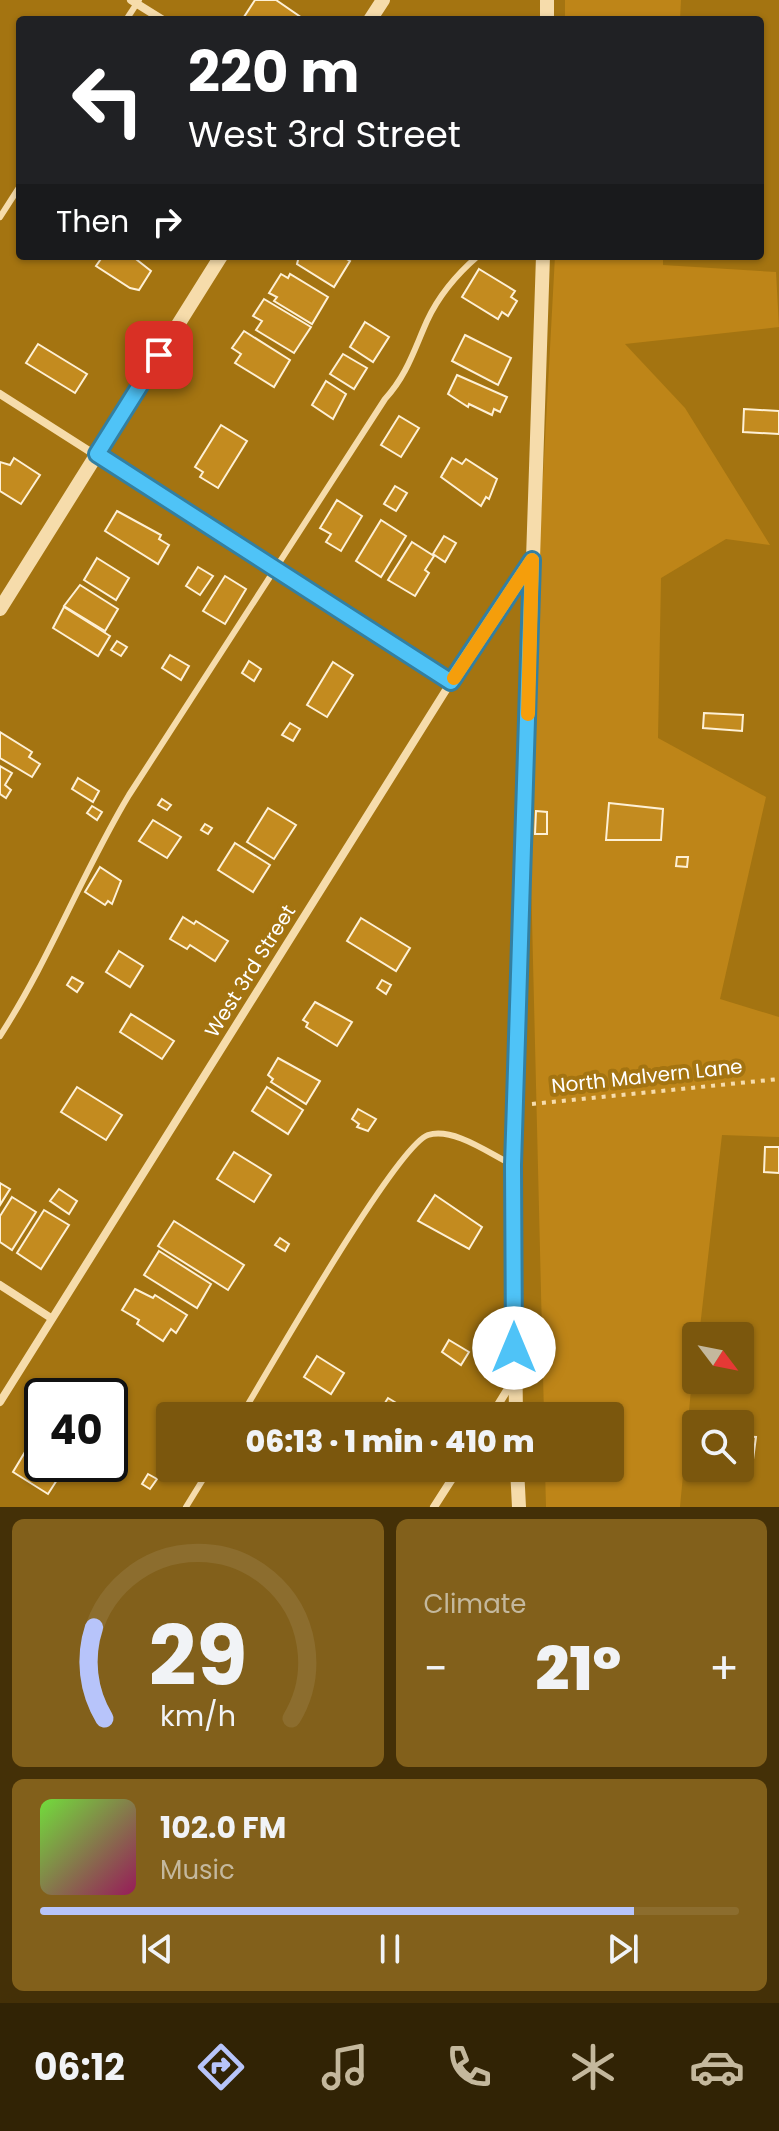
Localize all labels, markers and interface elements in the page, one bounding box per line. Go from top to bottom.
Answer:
text: 220 m [188,33,360,112]
icon: left [56,48,160,152]
text: West 3rd Street [188,109,461,160]
text: Then [56,200,129,243]
icon: right [145,200,189,244]
pin [125,321,193,389]
icon: arrive [137,333,181,377]
street label: West 3rd Street [198,899,302,1043]
street label: North Malvern Lane [550,1052,744,1100]
position arrow [472,1306,556,1390]
north arrow [682,1322,754,1394]
map controls [682,1322,754,1482]
speed limit sign: 40 [24,1378,128,1482]
button: search [682,1410,754,1482]
text: 06:13 · 1 min · 410 m [245,1420,535,1463]
text: Climate [424,1586,526,1622]
text: 29 [148,1598,247,1714]
text: 21° [535,1627,621,1711]
text: − [424,1638,448,1699]
text: + [709,1638,739,1699]
text: km/h [160,1696,236,1736]
text: 102.0 FM [160,1806,286,1849]
text: Music [160,1852,235,1888]
icon: previous [135,1927,179,1971]
icon: pause [368,1927,412,1971]
icon: next [601,1927,645,1971]
icon: directions [193,2039,249,2095]
icon: music [317,2039,373,2095]
icon: phone [441,2039,497,2095]
icon: climate [565,2039,621,2095]
icon: car [689,2039,745,2095]
text: 06:12 [34,2042,125,2093]

